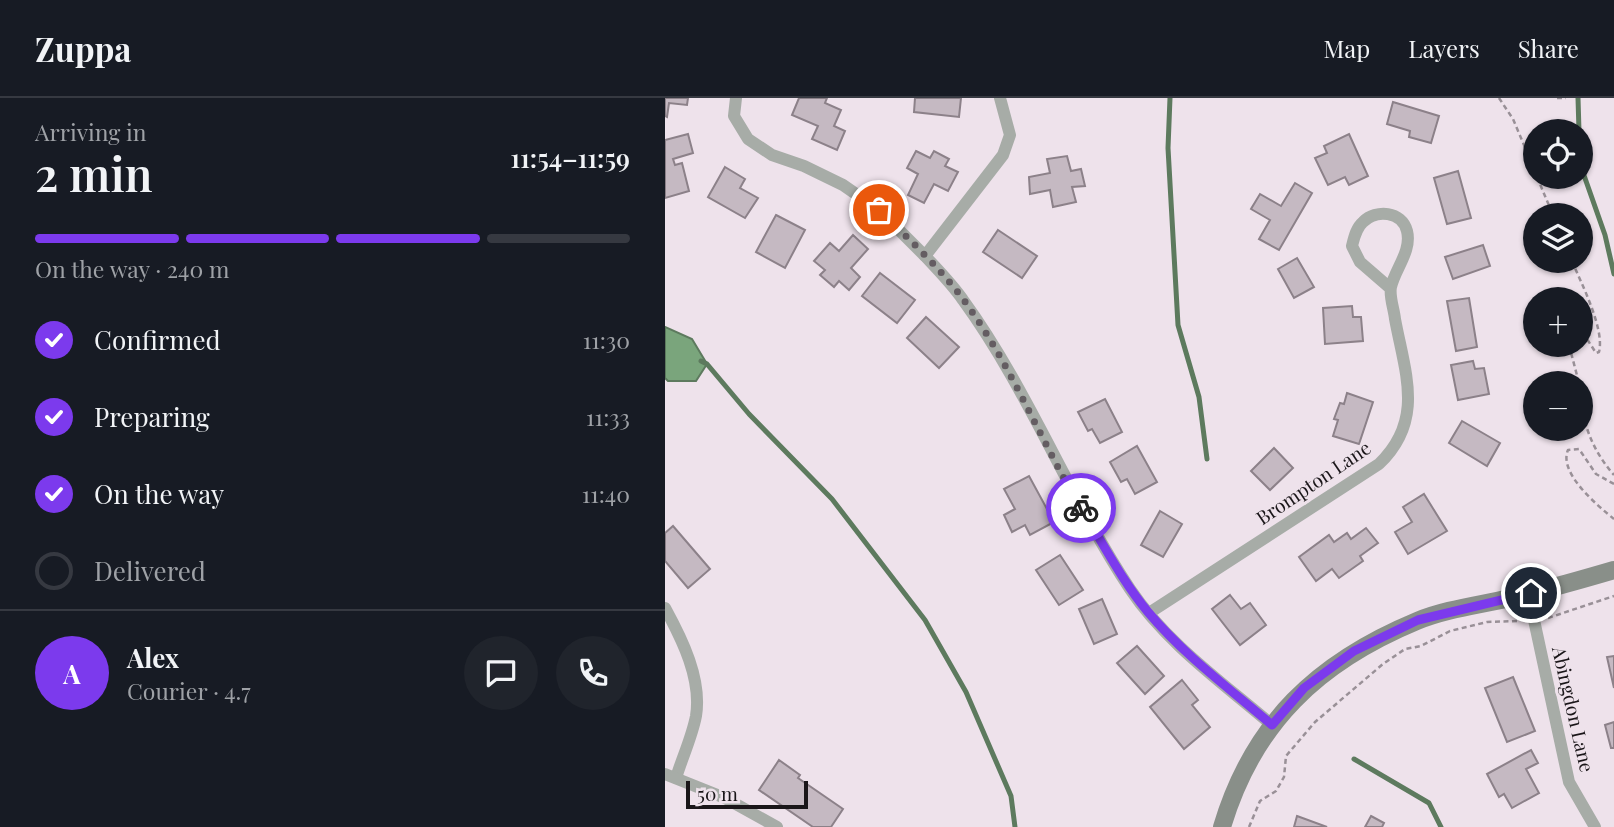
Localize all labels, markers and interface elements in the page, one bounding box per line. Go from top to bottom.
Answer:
text: Zuppa [35,26,131,70]
text: Map [1324,32,1370,64]
text: Layers [1408,32,1480,64]
text: Share [1518,32,1579,64]
text: Arriving in [35,116,147,147]
map controls [1523,119,1593,441]
button: locate [1523,119,1593,189]
text: 11:54–11:59 [510,140,630,175]
text: 2 min [35,142,153,204]
pin [849,180,909,240]
icon: bag [860,191,898,229]
button: layers [1523,203,1593,273]
text: On the way · 240 m [35,253,229,284]
button: + [1523,287,1593,357]
icon: check [35,321,73,359]
text: Confirmed [94,322,221,357]
text: 11:30 [583,324,630,355]
button: − [1523,371,1593,441]
icon: check [35,398,73,436]
text: Preparing [94,399,210,434]
text: 11:33 [586,401,630,432]
street label: Brompton Lane [1251,434,1375,530]
courier [1046,473,1116,543]
icon: check [35,475,73,513]
text: On the way [94,476,224,511]
text: 11:40 [582,478,630,509]
icon: bike [1062,489,1100,527]
text: Delivered [94,553,206,588]
pin [1501,563,1561,623]
icon: home [1512,574,1550,612]
button: chat [464,636,538,710]
button: phone [556,636,630,710]
text: Alex [127,640,179,675]
street label: Abingdon Lane [1547,643,1601,774]
text: A [63,656,81,691]
text: Courier · 4.7 [127,675,251,706]
scale bar [686,778,809,810]
text: 50 m [697,780,738,806]

